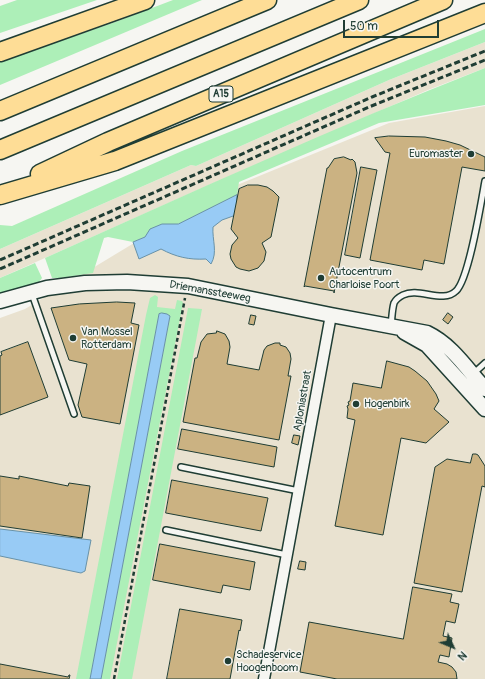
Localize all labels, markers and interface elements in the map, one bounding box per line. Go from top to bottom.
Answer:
scale bar [345,12,441,38]
text: 50 m [350,19,378,34]
road number: A15 [209,86,233,102]
place label: Euromaster [409,147,463,161]
marker: Euromaster [466,149,476,159]
place label: Autocentrum Charloise Poort [329,265,399,291]
marker: Autocentrum Charloise Poort [316,273,326,283]
street label: Driemanssteeweg [168,278,252,306]
place label: Van Mossel Rotterdam [81,325,133,351]
marker: Van Mossel Rotterdam [68,333,78,343]
street label: Aploniastraat [291,369,315,433]
place label: Hogenbirk [364,397,410,411]
marker: Hogenbirk [351,399,361,409]
north arrow [433,627,473,667]
place label: Schadeservice Hoogenboom [236,648,301,674]
text: N [455,648,469,663]
marker: Schadeservice Hoogenboom [223,656,233,666]

